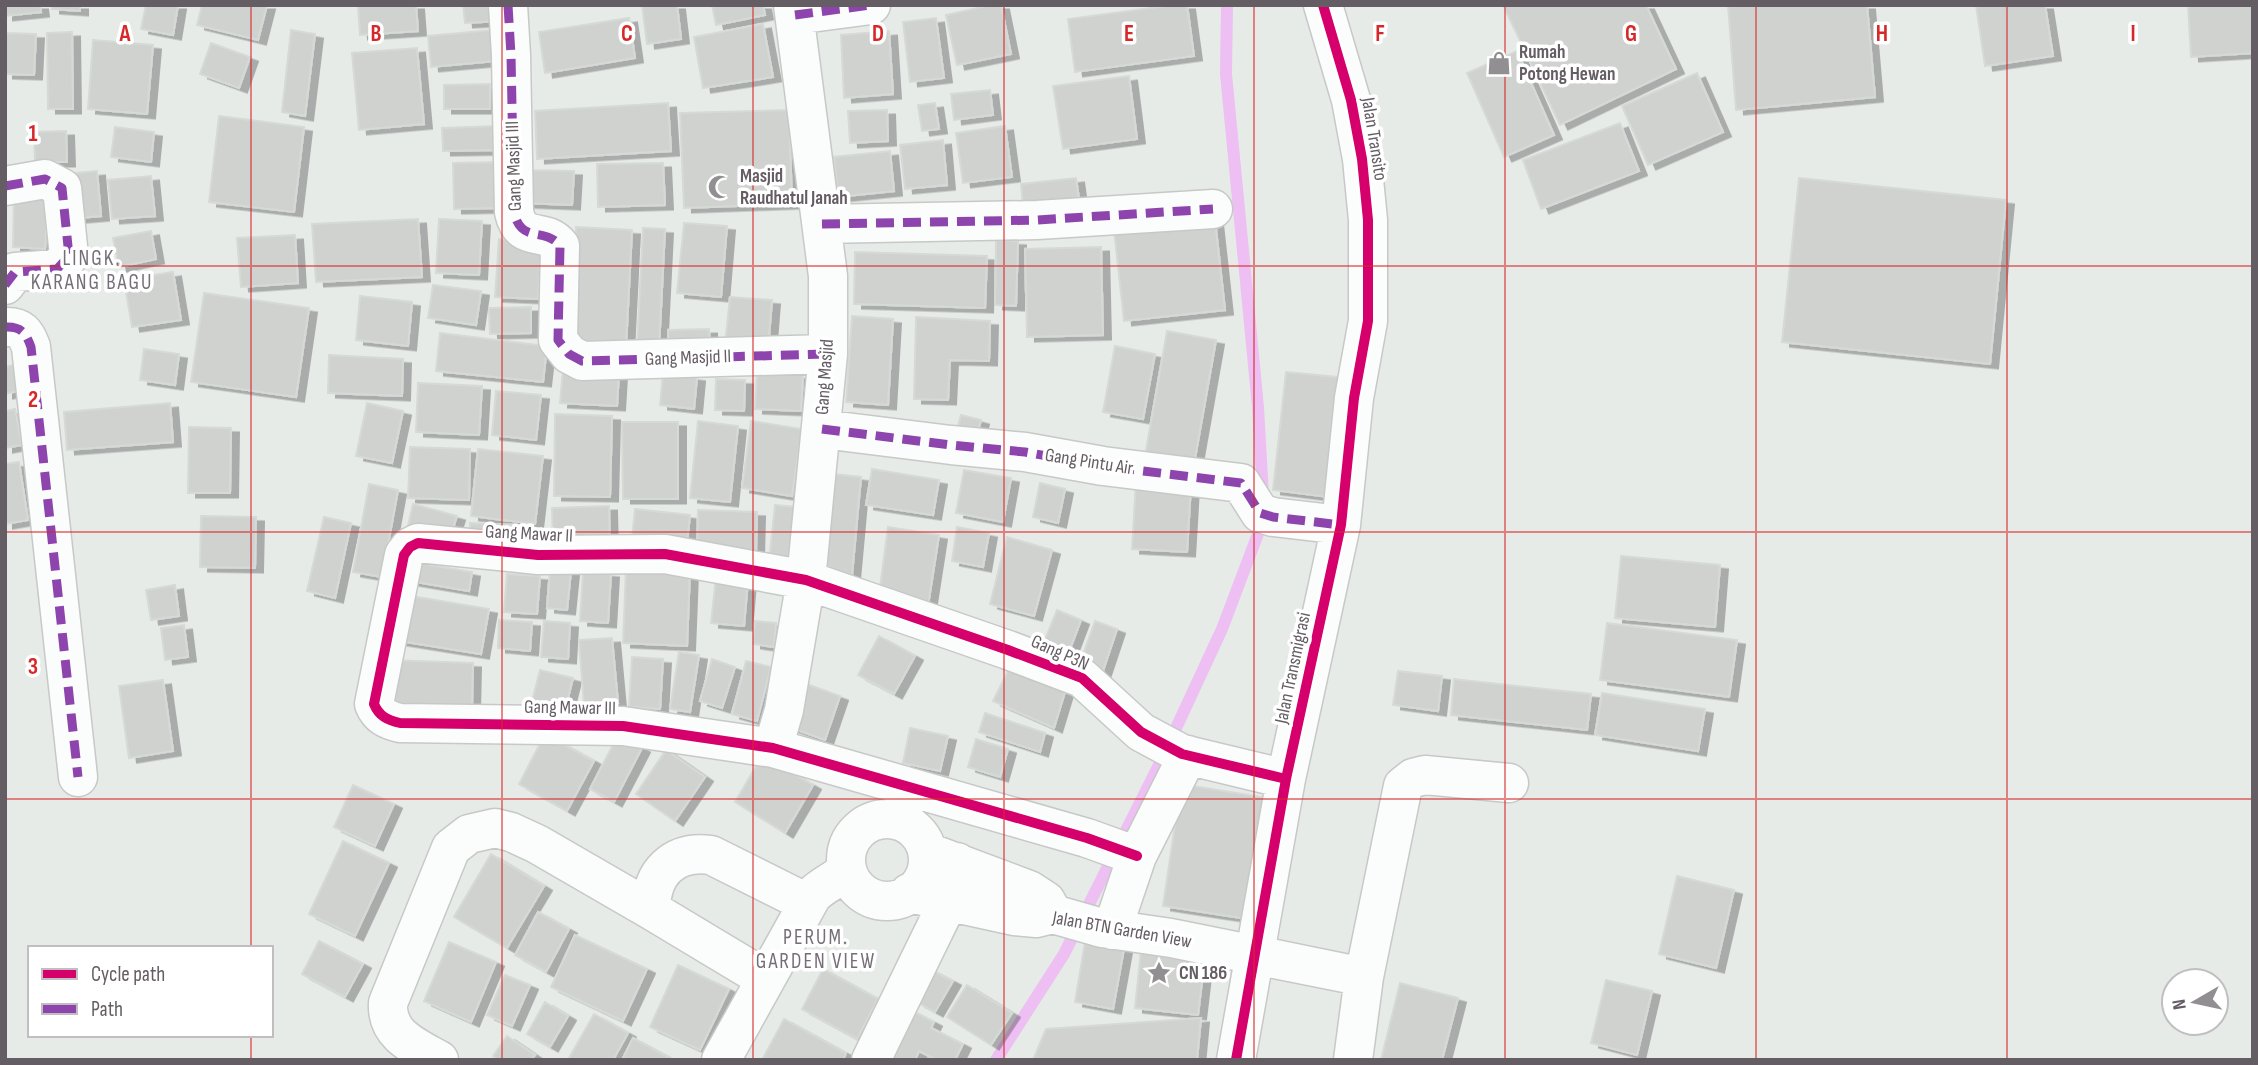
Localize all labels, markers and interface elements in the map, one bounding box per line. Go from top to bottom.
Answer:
text: A [119,20,132,48]
text: B [371,20,382,48]
text: C [621,20,633,48]
text: D [872,20,884,48]
text: E [1124,20,1134,48]
text: F [1375,20,1385,48]
text: G [1625,20,1637,48]
text: H [1876,20,1888,48]
text: I [2130,20,2136,48]
place label: Rumah Potong Hewan [1519,41,1615,86]
shop icon: Rumah Potong Hewan [1485,49,1513,77]
street label: Jalan Transito [1356,95,1392,182]
text: 1 [28,120,38,148]
street label: Gang Masjid III [501,120,527,212]
place label: Masjid Raudhatul Janah [740,165,848,210]
mosque icon: Masjid Raudhatul Janah [706,173,734,201]
district label: LINGK. KARANG BAGU [31,246,153,295]
street label: Gang Masjid [811,338,839,416]
street label: Gang Masjid II [644,345,732,371]
text: 2 [28,386,38,414]
street label: Gang Pintu Air [1043,444,1135,480]
street label: Gang Mawar II [485,520,573,548]
street label: Jalan Transmigrasi [1270,610,1316,727]
street label: Gang P3N [1027,630,1093,676]
text: 3 [28,653,38,681]
street label: Gang Mawar III [524,696,616,720]
street label: Jalan BTN Garden View [1050,906,1194,954]
district label: PERUM. GARDEN VIEW [756,925,876,974]
legend [28,946,273,1037]
place icon: CN 186 [1145,959,1173,987]
text: Cycle path [91,962,165,987]
place label: CN 186 [1179,962,1227,985]
north arrow [2160,967,2230,1037]
text: Path [91,997,123,1022]
text: N [2168,998,2192,1011]

